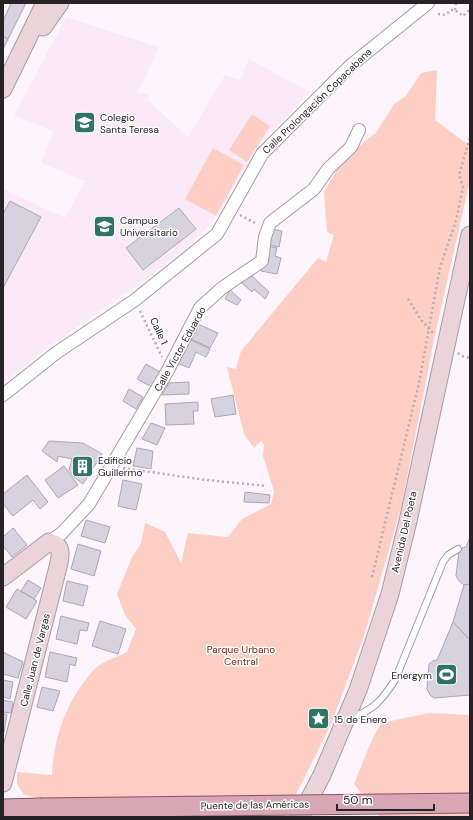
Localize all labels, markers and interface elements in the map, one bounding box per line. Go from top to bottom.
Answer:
street label: Calle Prolongación Copacabana [260,45,374,157]
school or university icon: Colegio Santa Teresa [72,110,98,136]
place label: Colegio Santa Teresa [100,111,159,136]
school or university icon: Campus Universitario [92,213,118,239]
place label: Campus Universitario [120,214,178,239]
street label: Calle Victor Eduardo [151,304,209,394]
street label: Calle 1 [147,315,171,347]
building icon: Edificio Guillermo [69,453,95,479]
place label: Edificio Guillermo [98,454,142,479]
street label: Avenida Del Poeta [388,490,420,574]
street label: Calle Juan de Vargas [17,612,53,708]
park label: Parque Urbano Central [207,643,275,668]
sports icon: Energym [434,662,460,688]
place label: Energym [391,669,432,682]
place icon: 15 de Enero [305,706,331,732]
place label: 15 de Enero [334,713,387,726]
scale bar [337,786,434,812]
text: 50 m [343,792,372,808]
street label: Puente de las Américas [201,798,309,812]

